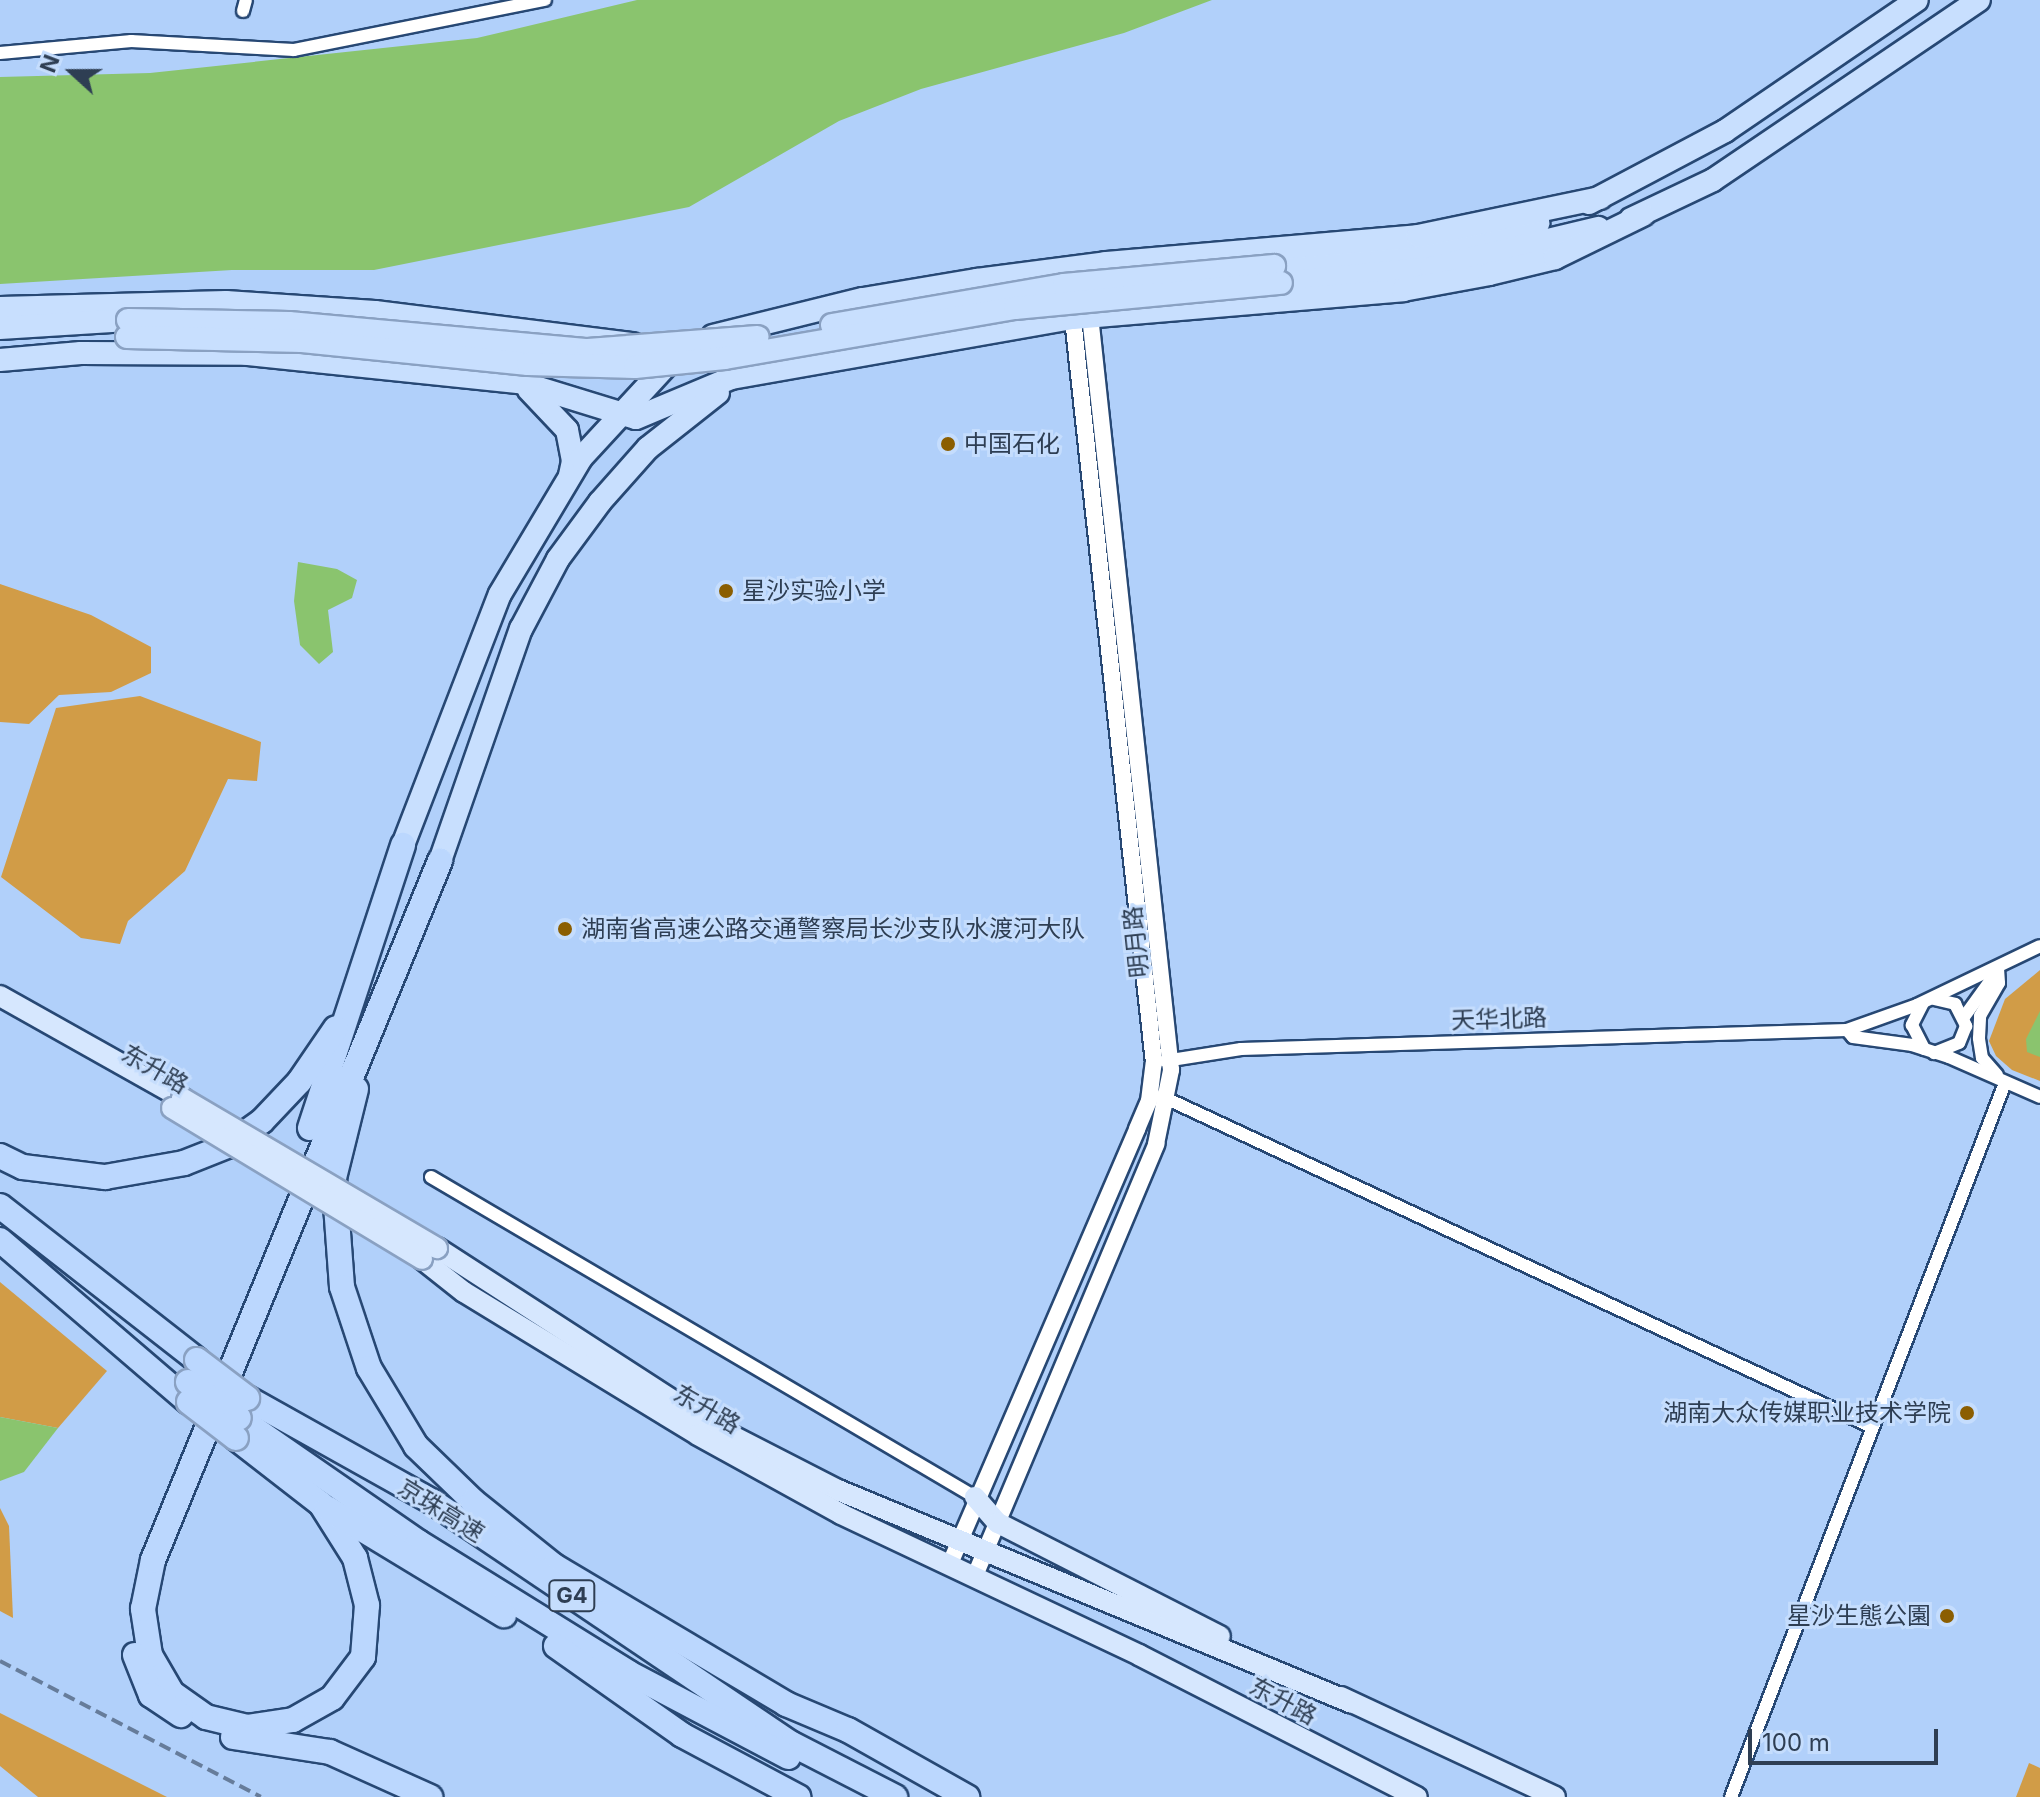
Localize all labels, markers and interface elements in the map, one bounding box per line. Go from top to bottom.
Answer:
north arrow [32,32,112,112]
text: N [34,51,65,76]
place label: 中国石化 [964,430,1060,458]
marker: 中国石化 [939,435,957,453]
place label: 星沙实验小学 [742,577,886,605]
marker: 星沙实验小学 [717,582,735,600]
street label: 明月路 [1118,905,1154,979]
place label: 湖南省高速公路交通警察局长沙支队水渡河大队 [581,915,1085,943]
marker: 湖南省高速公路交通警察局长沙支队水渡河大队 [556,920,574,938]
street label: 天华北路 [1451,1003,1547,1035]
street label: 东升路 [117,1039,193,1099]
street label: 东升路 [669,1379,745,1439]
place label: 湖南大众传媒职业技术学院 [1663,1399,1951,1427]
marker: 湖南大众传媒职业技术学院 [1958,1404,1976,1422]
street label: 京珠高速 [393,1472,489,1548]
road number: G4 [548,1578,596,1614]
place label: 星沙生態公園 [1787,1602,1931,1630]
marker: 星沙生態公園 [1938,1607,1956,1625]
street label: 东升路 [1244,1671,1322,1731]
scale bar [1752,1713,1942,1763]
text: 100 m [1762,1728,1830,1757]

